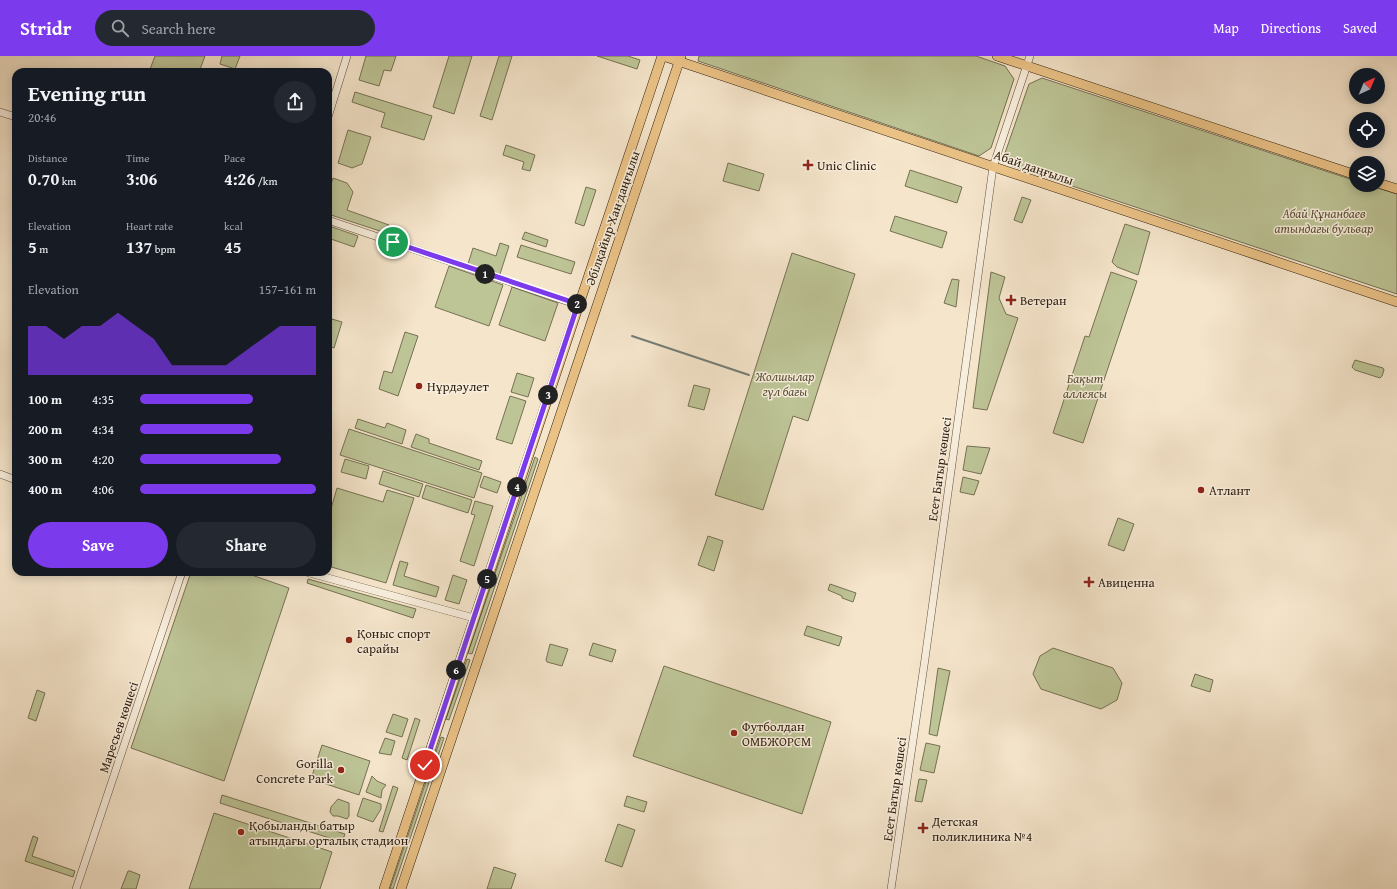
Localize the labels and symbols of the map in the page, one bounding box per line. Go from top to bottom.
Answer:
north arrow [1349,68,1385,104]
street label: Абай даңғылы [991,145,1076,190]
street label: Әбілқайыр Хан даңғылы [581,148,644,288]
place label: Unic Clinic [817,156,876,175]
marker: Unic Clinic [802,159,814,171]
park label: Абай Құнанбаев атындағы бульвар [1275,204,1373,238]
pin [376,225,410,259]
pin: 1 [475,264,495,284]
place label: Ветеран [1020,291,1067,310]
pin: 2 [567,294,587,314]
marker: Ветеран [1005,294,1017,306]
park label: Жолшылар гүл бағы [754,367,815,401]
park label: Бақыт аллеясы [1063,369,1107,403]
place label: Нұрдәулет [427,377,489,396]
marker: Нұрдәулет [414,381,424,391]
pin: 3 [538,385,558,405]
street label: Есет Батыр көшесі [923,415,956,522]
pin: 4 [507,477,527,497]
place label: Атлант [1209,481,1251,500]
marker: Атлант [1196,485,1206,495]
pin: 5 [477,569,497,589]
place label: Авиценна [1098,573,1156,592]
marker: Авиценна [1083,576,1095,588]
place label: Қоныс спорт сарайы [357,624,431,658]
marker: Қоныс спорт сарайы [344,635,354,645]
pin: 6 [446,660,466,680]
street label: Маресьев көшесі [94,679,143,775]
place label: Футболдан ОМБЖОРСМ [742,717,811,751]
marker: Футболдан ОМБЖОРСМ [729,728,739,738]
street label: Есет Батыр көшесі [878,735,911,842]
pin [408,748,442,782]
place label: Gorilla Concrete Park [256,754,334,788]
marker: Gorilla Concrete Park [336,765,346,775]
place label: Детская поликлиника №4 [931,812,1032,846]
place label: Қобыланды батыр атындағы орталық стадион [249,816,409,850]
marker: Детская поликлиника №4 [917,822,929,834]
marker: Қобыланды батыр атындағы орталық стадион [236,827,246,837]

